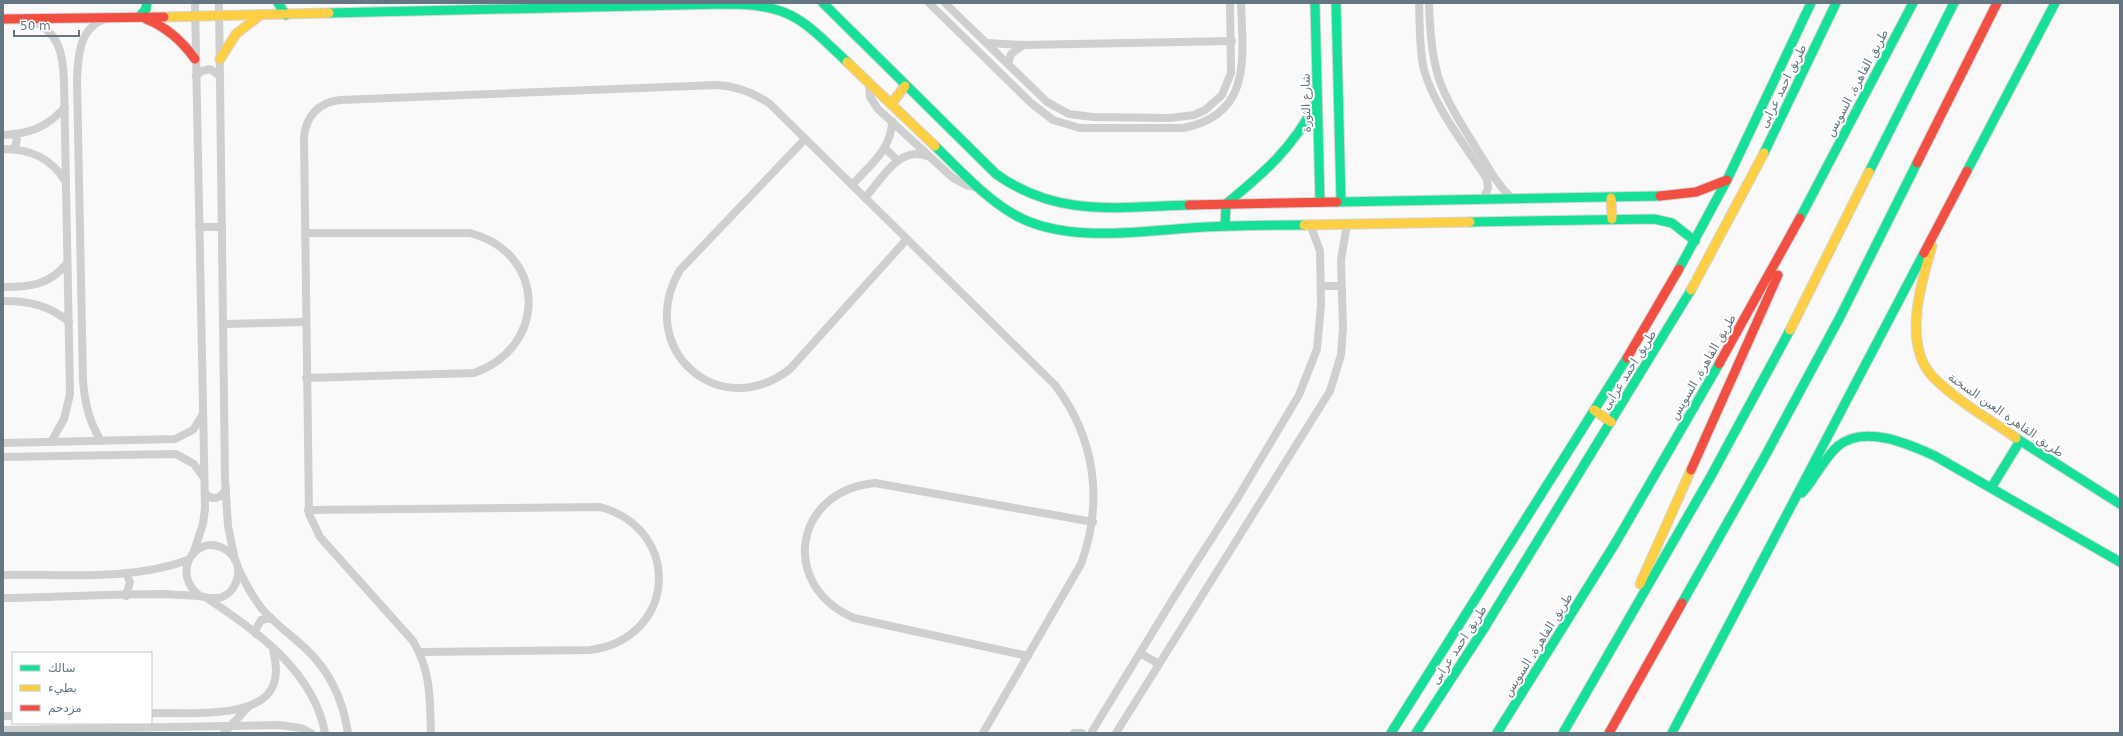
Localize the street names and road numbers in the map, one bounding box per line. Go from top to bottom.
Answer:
street label: طريق القاهرة, السويس [1823,27,1892,139]
street label: طريق احمد عرابى [1757,42,1810,131]
street label: شارع الثورة [1298,73,1315,133]
street label: طريق القاهرة, السويس [1667,312,1740,423]
street label: طريق احمد عرابى [1599,327,1660,413]
street label: طريق القاهرة العين السخنة [1945,370,2067,461]
street label: طريق القاهرة, السويس [1500,591,1576,700]
street label: طريق احمد عرابى [1428,603,1491,688]

